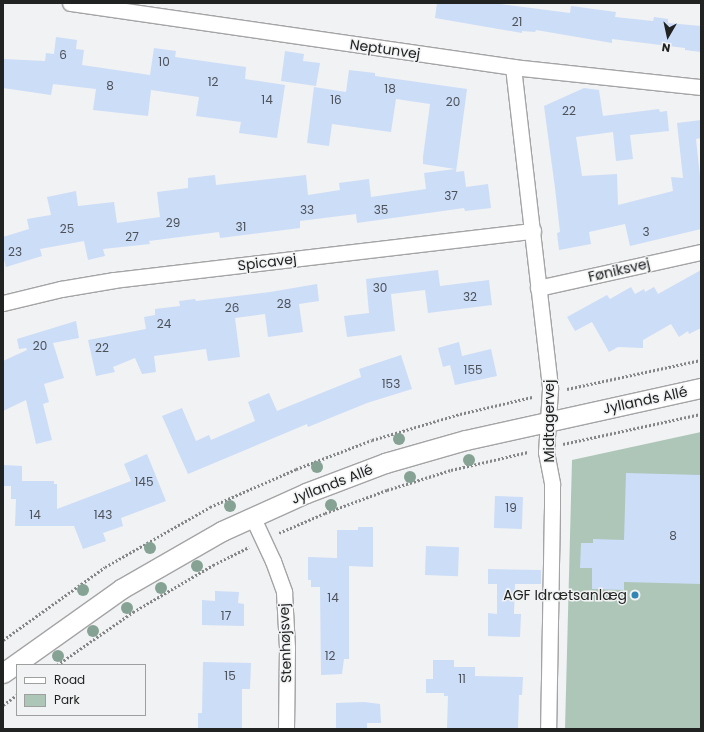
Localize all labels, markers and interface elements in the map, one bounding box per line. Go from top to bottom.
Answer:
house number: 21 [512,15,522,29]
north arrow [648,16,688,56]
street label: Neptunvej [349,36,421,62]
text: N [661,39,671,56]
house number: 6 [59,48,67,62]
house number: 10 [158,55,170,69]
house number: 12 [208,75,218,89]
house number: 8 [106,79,114,93]
house number: 18 [384,82,396,96]
house number: 14 [261,93,273,107]
house number: 16 [330,93,342,107]
house number: 20 [446,95,460,109]
house number: 22 [562,104,576,118]
house number: 37 [444,189,458,203]
house number: 33 [300,203,314,217]
house number: 35 [374,203,388,217]
house number: 29 [166,216,180,230]
house number: 31 [236,220,246,234]
house number: 25 [60,222,74,236]
house number: 3 [642,225,650,239]
house number: 27 [125,230,139,244]
house number: 23 [8,245,22,259]
street label: Spicavej [237,250,297,274]
street label: Føniksvej [586,255,652,285]
house number: 30 [373,281,387,295]
house number: 32 [463,290,477,304]
house number: 28 [277,297,291,311]
house number: 26 [225,301,239,315]
house number: 24 [157,317,171,331]
house number: 20 [33,339,47,353]
house number: 22 [95,341,109,355]
house number: 155 [464,363,482,377]
house number: 153 [382,377,400,391]
street label: Midtagervej [541,380,557,462]
street label: Jyllands Allé [601,383,689,417]
street label: Jyllands Allé [289,461,375,507]
house number: 145 [135,475,153,489]
house number: 19 [505,501,517,515]
house number: 14 [29,508,41,522]
house number: 143 [94,508,112,522]
house number: 8 [669,529,677,543]
place label: AGF Idrætsanlæg [503,587,627,603]
marker: AGF Idrætsanlæg [630,590,640,600]
house number: 14 [327,591,339,605]
street label: Stenhøjsvej [275,603,295,683]
house number: 17 [221,609,231,623]
house number: 12 [325,649,335,663]
legend [16,664,146,716]
house number: 15 [224,669,236,683]
text: Road [54,671,85,688]
house number: 11 [458,672,466,686]
text: Park [54,691,80,708]

